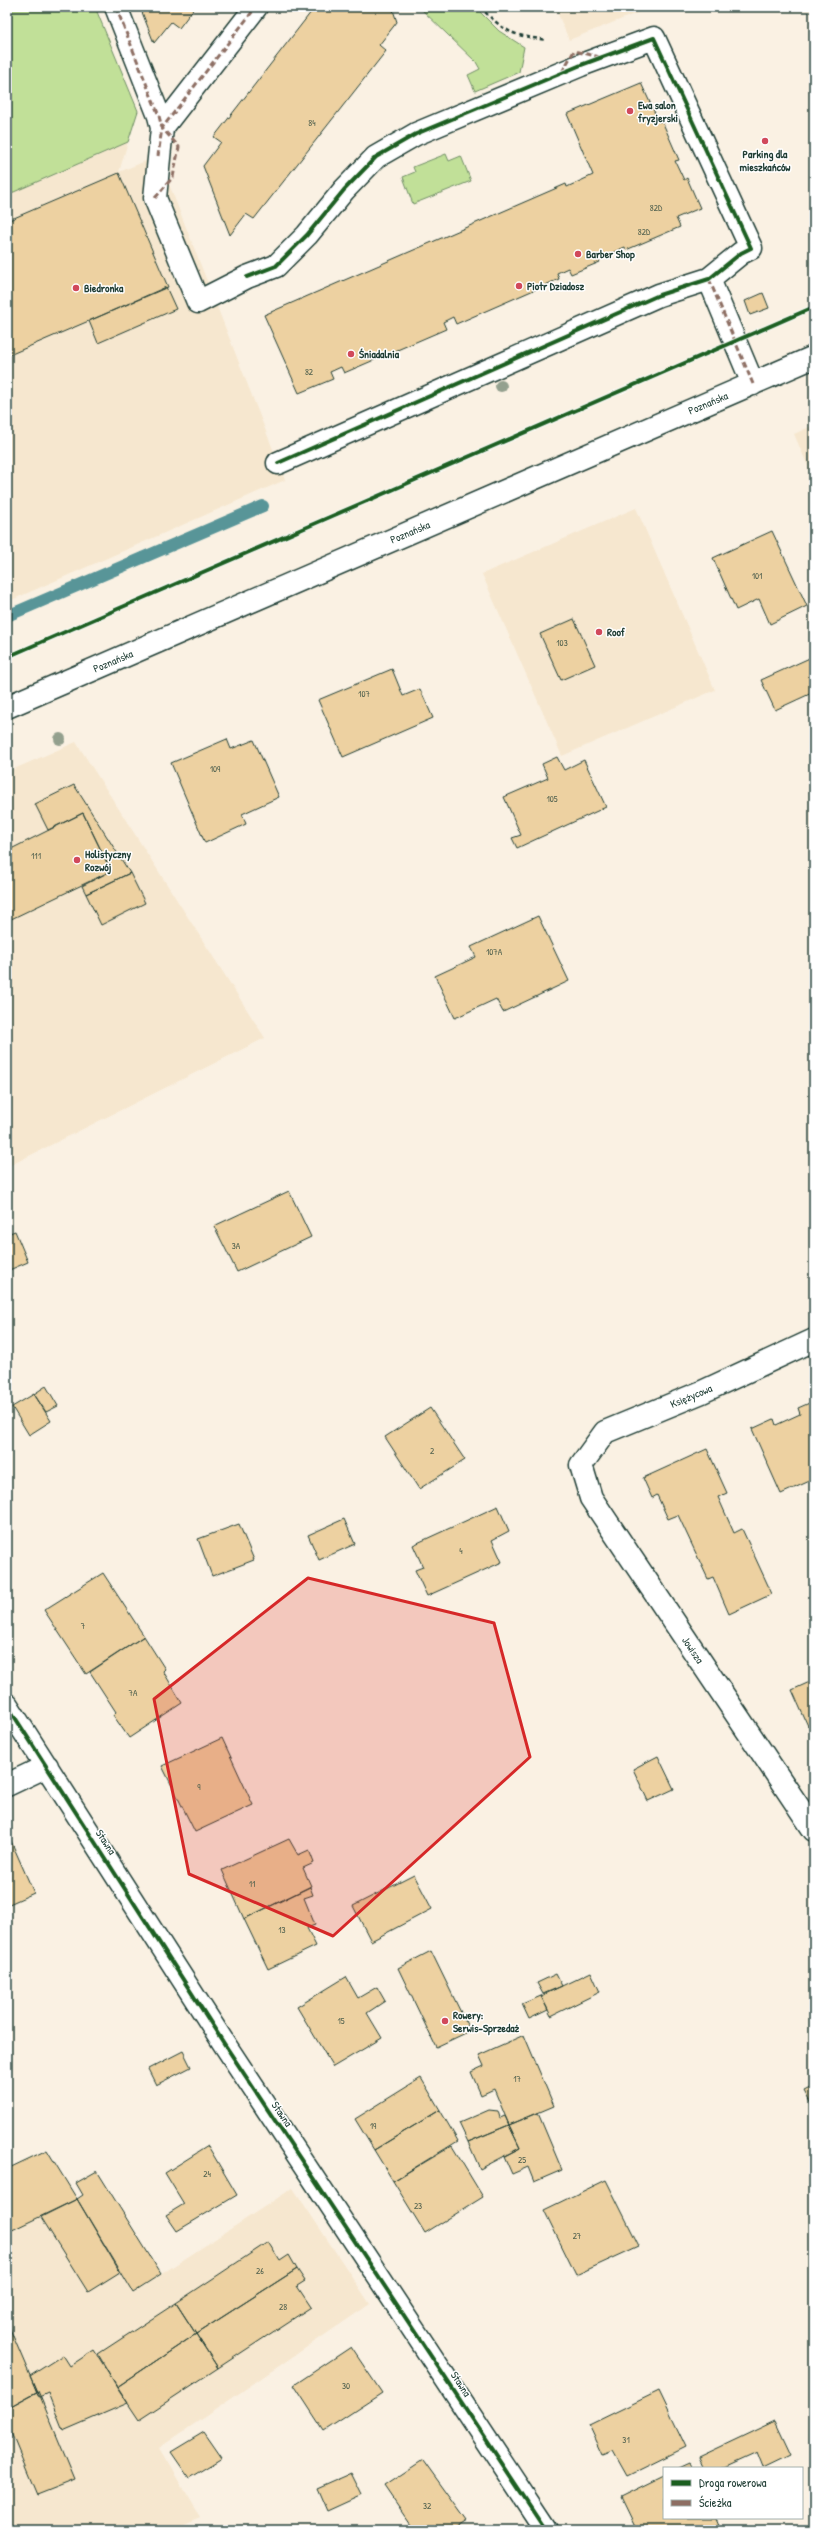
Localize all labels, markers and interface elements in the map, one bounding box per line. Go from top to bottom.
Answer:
place label: Ewa salon fryzjerski [638,98,678,126]
marker: Ewa salon fryzjerski [625,106,635,116]
house number: 84 [308,117,316,129]
marker: Parking dla mieszkańców [760,136,770,146]
place label: Parking dla mieszkańców [740,147,790,174]
house number: 82D [650,202,663,214]
house number: 82D [638,226,651,238]
place label: Barber Shop [586,247,635,262]
marker: Barber Shop [573,249,583,259]
place label: Piotr Dziadosz [527,279,584,293]
place label: Biedronka [84,281,124,295]
marker: Piotr Dziadosz [514,281,524,291]
marker: Biedronka [71,283,81,293]
place label: Śniadalnia [359,347,400,361]
marker: Śniadalnia [346,349,356,359]
house number: 82 [305,366,314,378]
street label: Poznańska [686,388,731,418]
street label: Poznańska [388,517,433,547]
house number: 101 [752,570,762,582]
place label: Roof [607,625,626,639]
marker: Roof [594,627,604,637]
house number: 103 [556,637,568,649]
street label: Poznańska [91,646,136,676]
house number: 107 [358,688,370,700]
house number: 109 [210,763,221,775]
house number: 105 [546,793,558,805]
place label: Holistyczny Rozwój [85,847,132,875]
house number: 111 [31,850,41,862]
marker: Holistyczny Rozwój [72,855,82,865]
house number: 107A [486,946,503,958]
house number: 3A [232,1240,241,1252]
street label: Księżycowa [668,1381,715,1411]
house number: 2 [430,1445,435,1457]
house number: 4 [459,1545,463,1557]
house number: 7 [81,1620,86,1632]
street label: Jowisza [679,1634,707,1667]
house number: 7A [129,1687,138,1699]
house number: 9 [197,1781,201,1793]
street label: Stawna [93,1827,120,1858]
house number: 11 [249,1878,255,1890]
house number: 13 [278,1924,286,1936]
place label: Rowery: Serwis-Sprzedaż [453,2008,520,2036]
house number: 15 [337,2015,345,2027]
marker: Rowery: Serwis-Sprzedaż [440,2016,450,2026]
house number: 17 [513,2073,521,2085]
street label: Stawna [268,2099,296,2130]
house number: 19 [370,2120,377,2132]
house number: 25 [518,2154,526,2166]
house number: 24 [203,2168,211,2180]
house number: 23 [414,2200,422,2212]
house number: 27 [573,2230,582,2242]
house number: 26 [256,2265,264,2277]
house number: 28 [279,2301,287,2313]
street label: Stawna [448,2369,475,2400]
house number: 30 [342,2380,350,2392]
house number: 31 [622,2434,630,2446]
legend [663,2467,803,2519]
text: Droga rowerowa [699,2474,767,2491]
text: Ścieżka [699,2494,732,2511]
house number: 32 [423,2500,432,2512]

